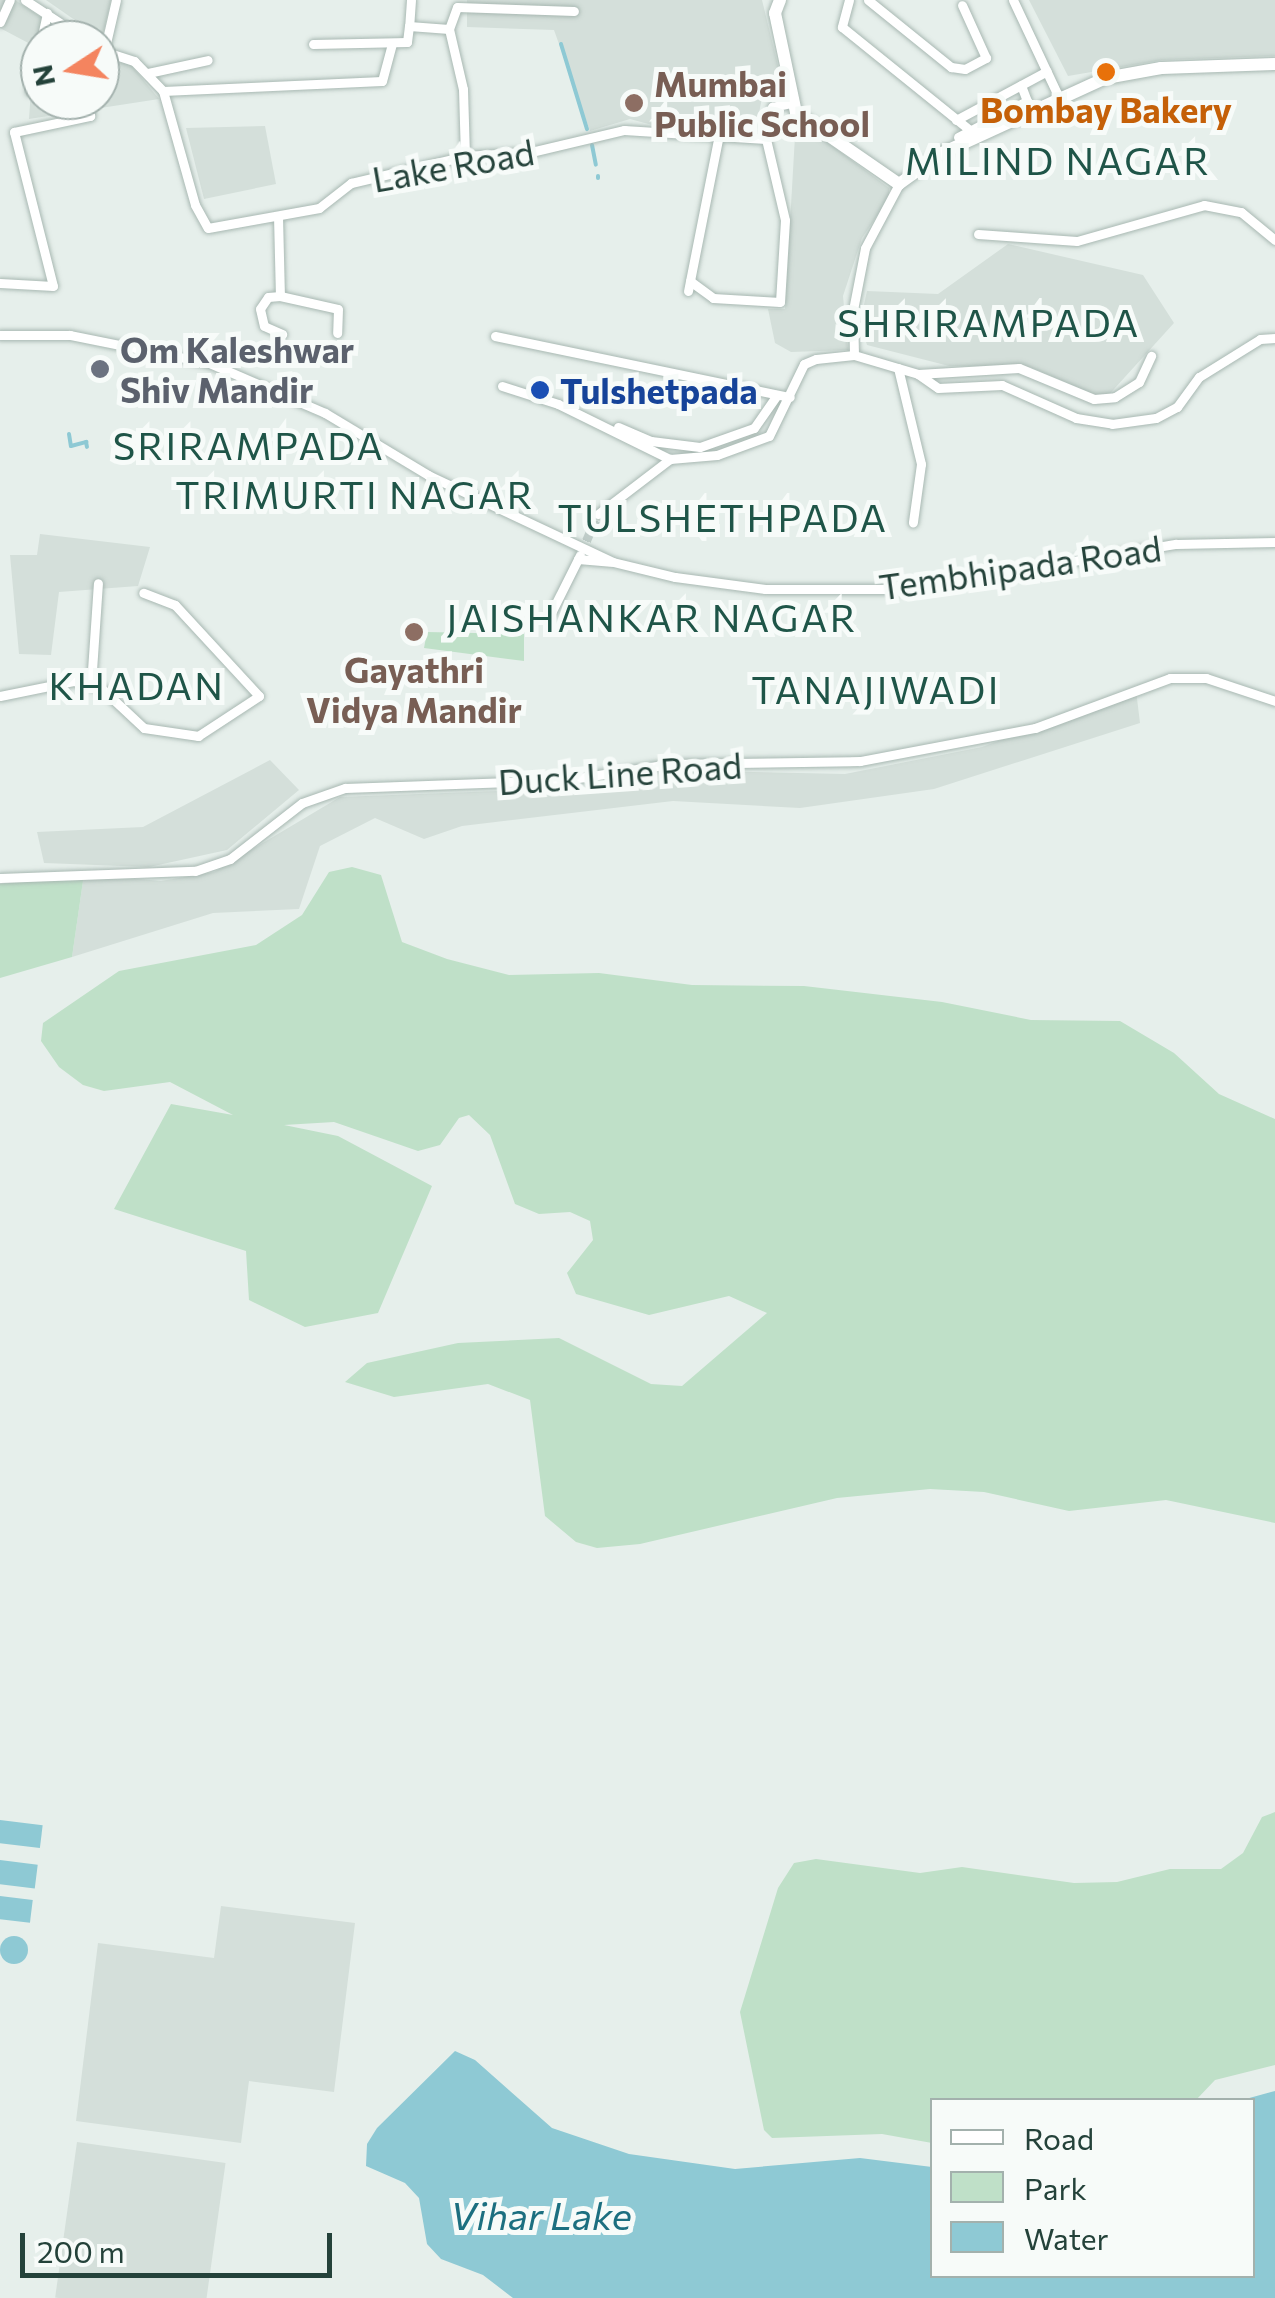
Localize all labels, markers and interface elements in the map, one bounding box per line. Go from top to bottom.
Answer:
north arrow [20,20,120,120]
marker: Bombay Bakery [1095,61,1117,83]
text: N [24,62,61,90]
place label: Mumbai Public School [654,62,870,144]
place label: Bombay Bakery [980,88,1232,130]
marker: Mumbai Public School [623,92,645,114]
street label: Lake Road [369,130,537,200]
district label: MILIND NAGAR [905,137,1211,183]
district label: SHRIRAMPADA [837,299,1141,345]
place label: Om Kaleshwar Shiv Mandir [120,328,354,410]
marker: Om Kaleshwar Shiv Mandir [89,358,111,380]
place label: Tulshetpada [560,369,758,411]
marker: Tulshetpada [529,379,551,401]
district label: SRIRAMPADA [113,422,385,468]
district label: TRIMURTI NAGAR [175,471,535,517]
district label: TULSHETHPADA [557,494,889,540]
street label: Tembhipada Road [876,526,1164,608]
district label: JAISHANKAR NAGAR [446,594,858,640]
marker: Gayathri Vidya Mandir [403,621,425,643]
place label: Gayathri Vidya Mandir [306,648,522,730]
district label: KHADAN [49,662,225,708]
district label: TANAJIWADI [751,666,1001,712]
street label: Duck Line Road [497,744,743,802]
legend [930,2098,1255,2278]
text: Road [1024,2119,1094,2156]
text: Park [1024,2169,1087,2206]
water label: Vihar Lake [450,2192,632,2238]
scale bar [25,2213,338,2275]
text: Water [1024,2219,1109,2256]
text: 200 m [37,2232,125,2269]

